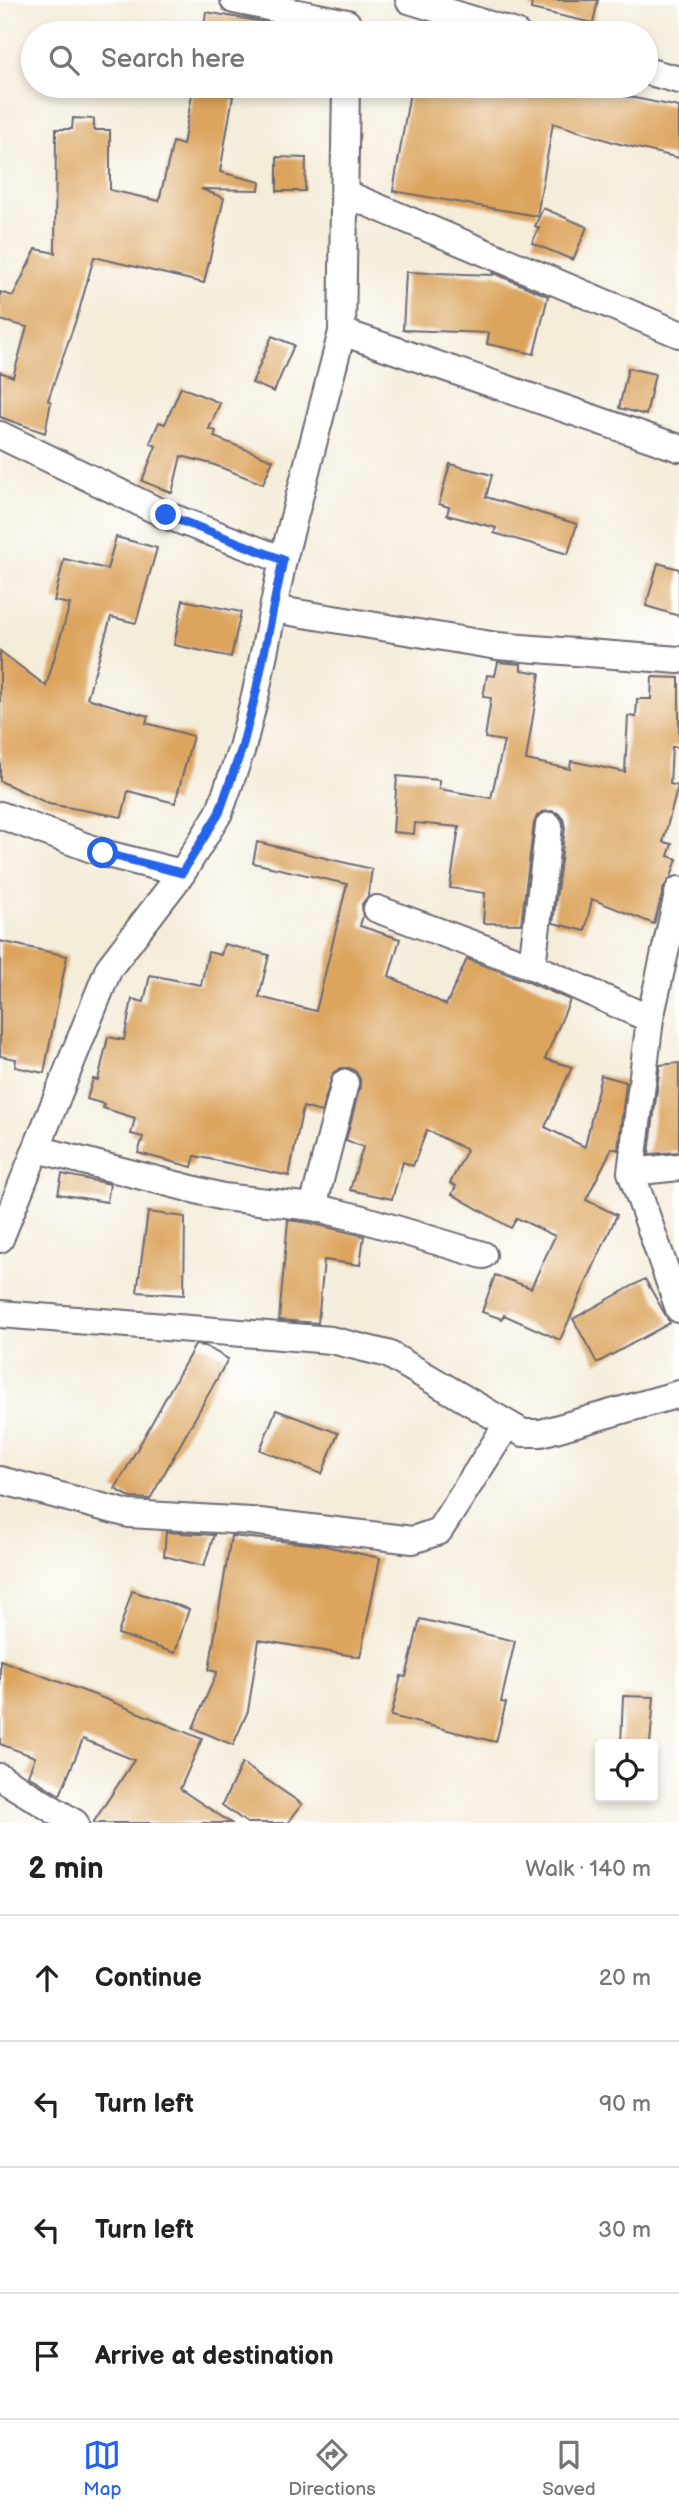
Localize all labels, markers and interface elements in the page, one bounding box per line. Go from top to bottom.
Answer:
search box [21,21,658,98]
icon: search [45,41,83,79]
text: Search here [101,44,245,75]
route end [150,499,181,530]
route start [87,837,118,868]
map controls [595,1739,658,1802]
button: locate [595,1739,658,1802]
text: 2 min [28,1851,104,1887]
text: Walk · 140 m [525,1855,651,1883]
icon: ahead [28,1959,66,1997]
text: Continue [95,1963,202,1994]
text: 20 m [599,1964,651,1992]
icon: left [28,2085,66,2123]
text: Turn left [95,2089,194,2120]
text: 90 m [599,2090,651,2118]
icon: left [28,2211,66,2249]
text: Turn left [95,2215,194,2246]
text: 30 m [598,2216,651,2244]
icon: arrive [28,2337,66,2375]
text: Arrive at destination [95,2341,334,2372]
tab: Map [83,2436,122,2501]
tab: Directions [288,2436,376,2501]
tab: Saved [542,2436,596,2501]

